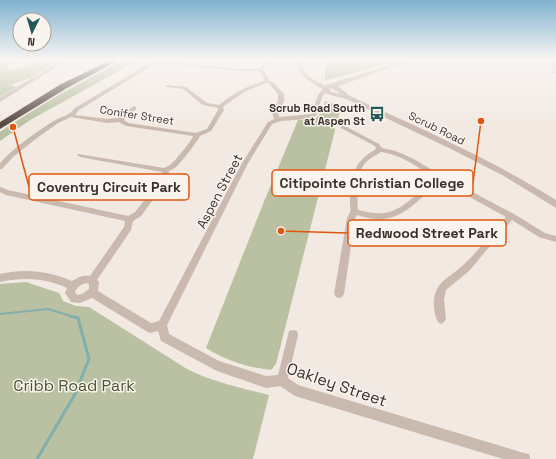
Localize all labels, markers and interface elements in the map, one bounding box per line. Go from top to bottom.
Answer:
north arrow [12,12,52,52]
text: N [27,35,35,49]
place label: Scrub Road South at Aspen St [269,101,365,128]
street label: Conifer Street [99,102,175,128]
bus stop icon: Scrub Road South at Aspen St [368,105,386,123]
street label: Scrub Road [406,108,468,148]
street label: Aspen Street [193,151,246,231]
callout: Citipointe Christian College [272,170,473,196]
callout: Coventry Circuit Park [29,174,189,200]
text: Citipointe Christian College [280,174,464,192]
text: Coventry Circuit Park [37,178,181,196]
callout: Redwood Street Park [348,220,506,246]
text: Redwood Street Park [356,224,498,242]
street label: Oakley Street [284,358,390,411]
park label: Cribb Road Park [13,375,135,396]

